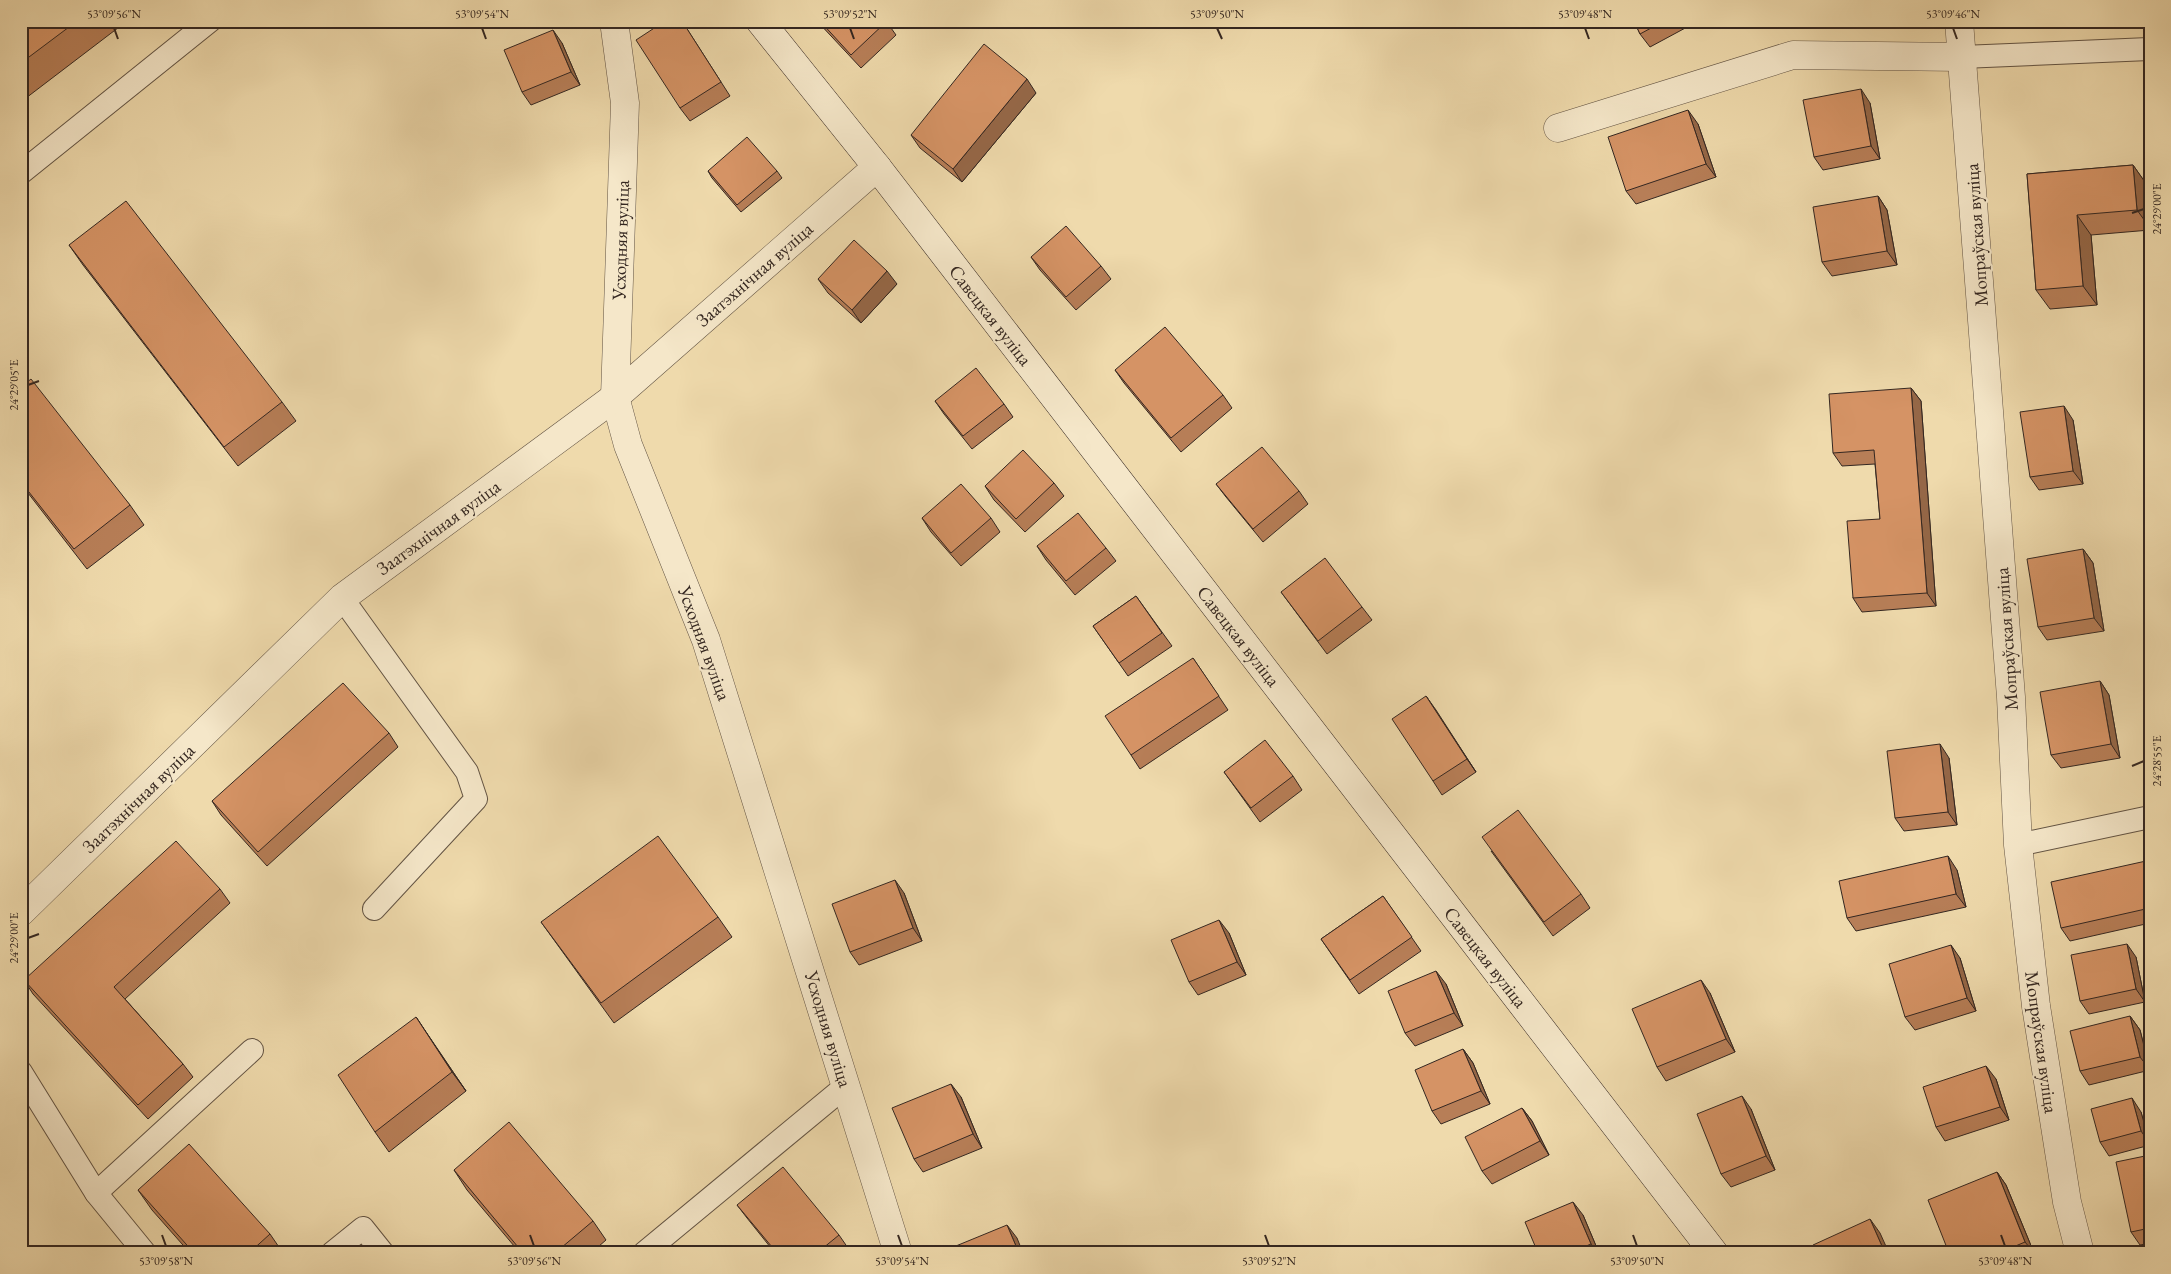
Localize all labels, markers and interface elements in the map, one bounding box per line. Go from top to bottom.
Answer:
text: 53°09'56"N [87,6,141,22]
text: 53°09'54"N [455,6,509,22]
text: 53°09'52"N [823,6,877,22]
text: 53°09'50"N [1190,6,1244,22]
text: 53°09'48"N [1558,6,1612,22]
text: 53°09'46"N [1926,6,1980,22]
street label: Мопраўская вуліца [1959,162,1994,307]
street label: Усходняя вуліца [606,179,635,302]
text: 24°29'00"E [2149,183,2165,235]
street label: Заатэхнічная вуліца [690,216,819,332]
street label: Савецкая вуліца [943,260,1038,371]
text: 24°29'05"E [6,359,22,411]
street label: Заатэхнічная вуліца [371,474,506,581]
street label: Мопраўская вуліца [1989,566,2024,711]
street label: Усходняя вуліца [672,581,737,704]
street label: Савецкая вуліца [1191,581,1286,692]
text: 24°28'55"E [2149,735,2165,787]
street label: Заатэхнічная вуліца [77,738,200,859]
street label: Савецкая вуліца [1438,902,1533,1013]
text: 24°29'00"E [6,912,22,964]
street label: Усходняя вуліца [799,967,858,1091]
street label: Мопраўская вуліца [2019,969,2064,1115]
text: 53°09'58"N [139,1253,193,1269]
text: 53°09'56"N [507,1253,561,1269]
text: 53°09'54"N [875,1253,929,1269]
text: 53°09'52"N [1242,1253,1296,1269]
text: 53°09'50"N [1610,1253,1664,1269]
text: 53°09'48"N [1978,1253,2032,1269]

